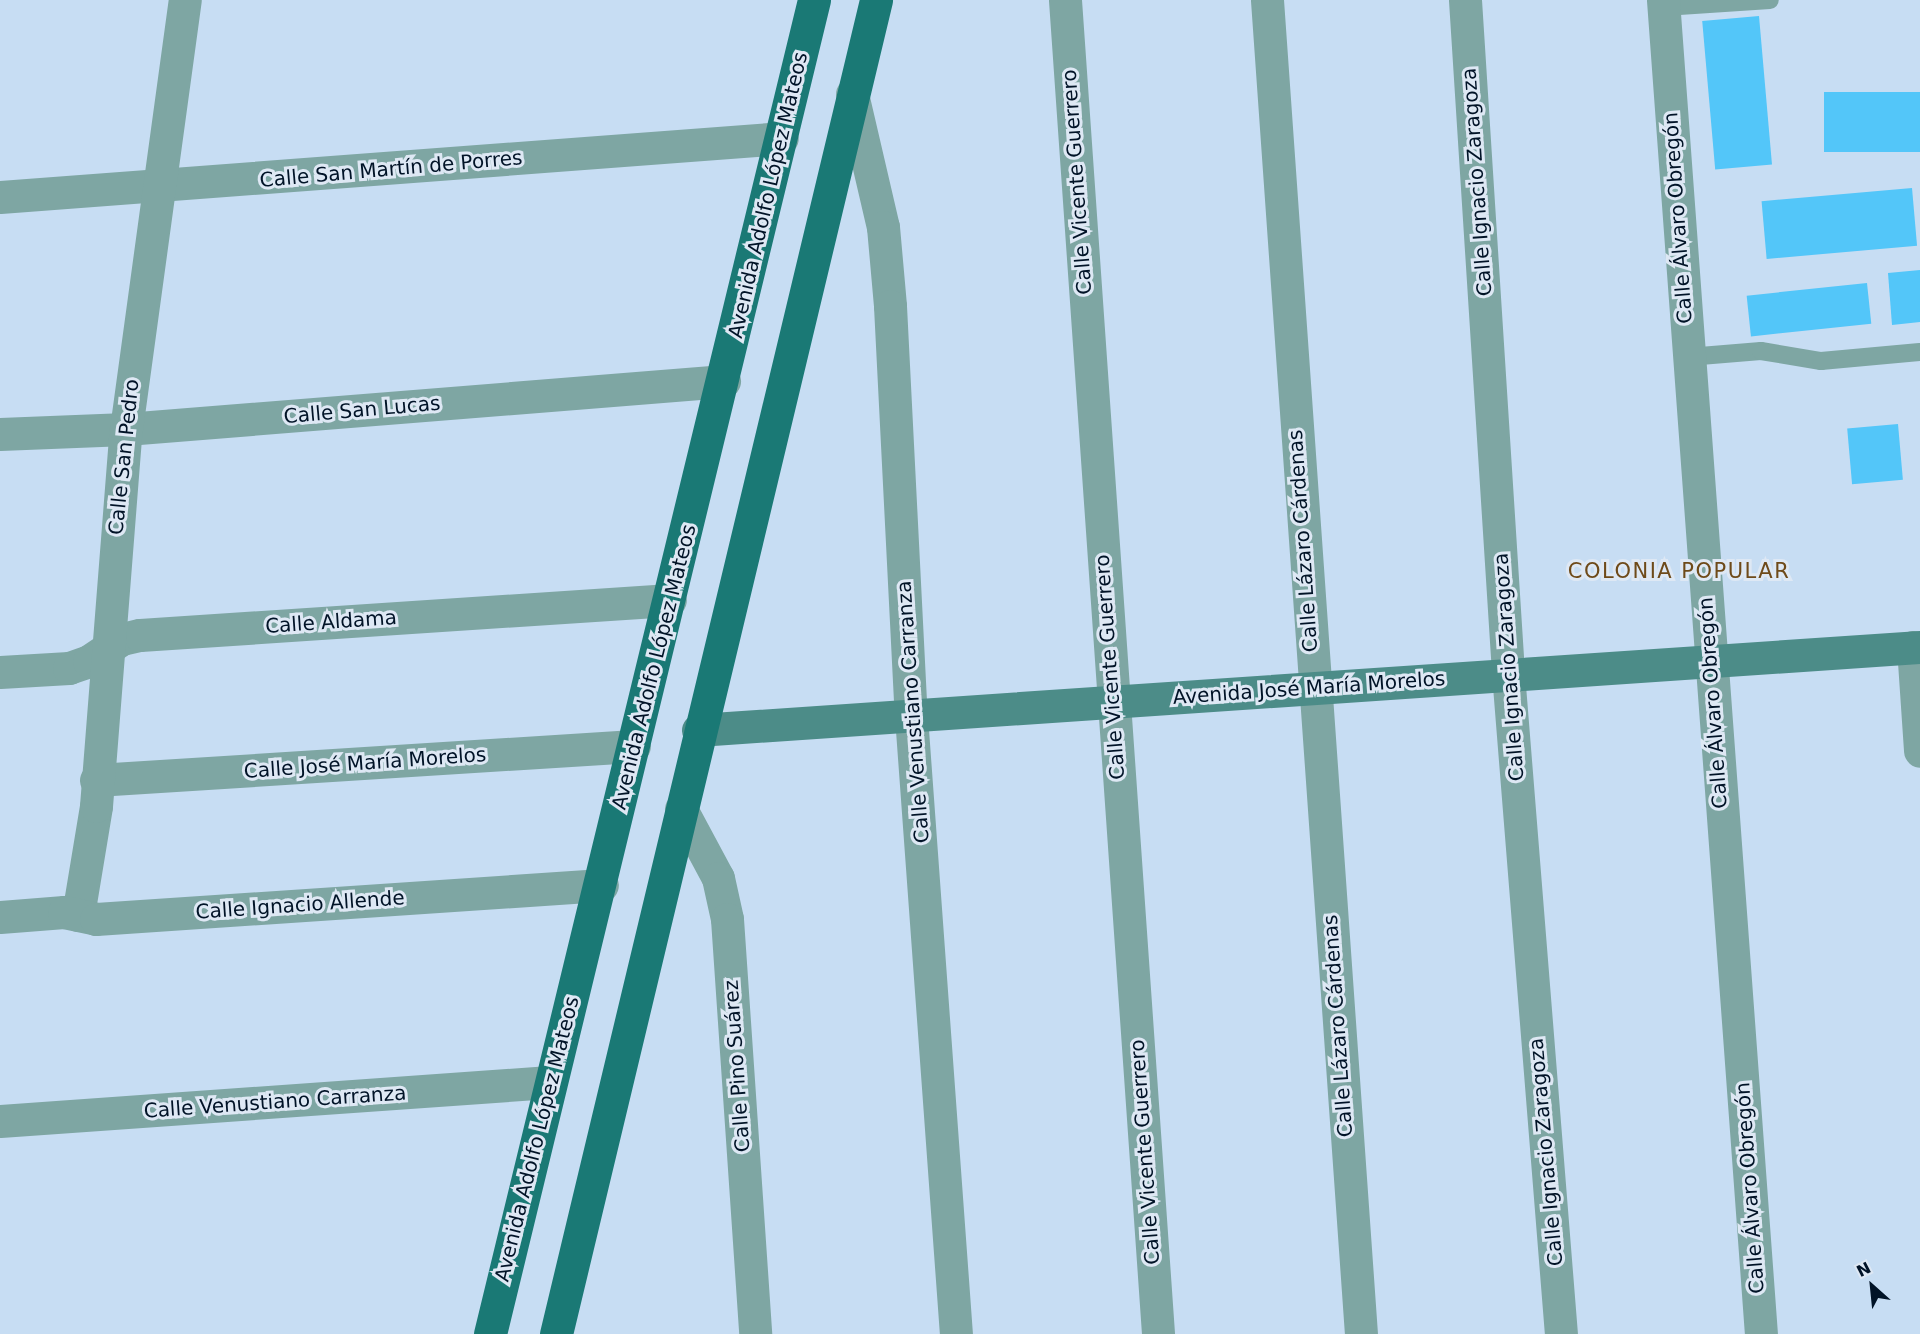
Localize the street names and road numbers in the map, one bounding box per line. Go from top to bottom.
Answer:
street label: Avenida Adolfo López Mateos [723,50,813,340]
street label: Calle Ignacio Zaragoza [1457,67,1497,297]
street label: Calle Vicente Guerrero [1057,69,1097,295]
street label: Calle Álvaro Obregón [1659,112,1697,324]
street label: Calle San Martín de Porres [259,146,523,192]
street label: Calle San Pedro [104,378,144,536]
street label: Calle San Lucas [283,391,441,429]
street label: Calle Lázaro Cárdenas [1283,429,1323,653]
street label: Avenida Adolfo López Mateos [607,522,701,812]
street label: Calle Ignacio Zaragoza [1489,552,1529,782]
street label: Calle Vicente Guerrero [1090,554,1130,780]
street label: Calle Venustiano Carranza [892,580,934,844]
street label: Calle Álvaro Obregón [1694,597,1732,809]
street label: Calle Aldama [264,605,398,639]
street label: Avenida José María Morelos [1172,667,1446,709]
street label: Calle José María Morelos [243,743,487,783]
street label: Calle Ignacio Allende [195,886,405,924]
street label: Calle Lázaro Cárdenas [1318,914,1358,1138]
street label: Calle Pino Suárez [719,979,755,1153]
street label: Avenida Adolfo López Mateos [490,994,584,1284]
street label: Calle Ignacio Zaragoza [1524,1037,1568,1267]
street label: Calle Vicente Guerrero [1125,1039,1165,1265]
street label: Calle Venustiano Carranza [143,1081,407,1123]
street label: Calle Álvaro Obregón [1731,1082,1769,1294]

